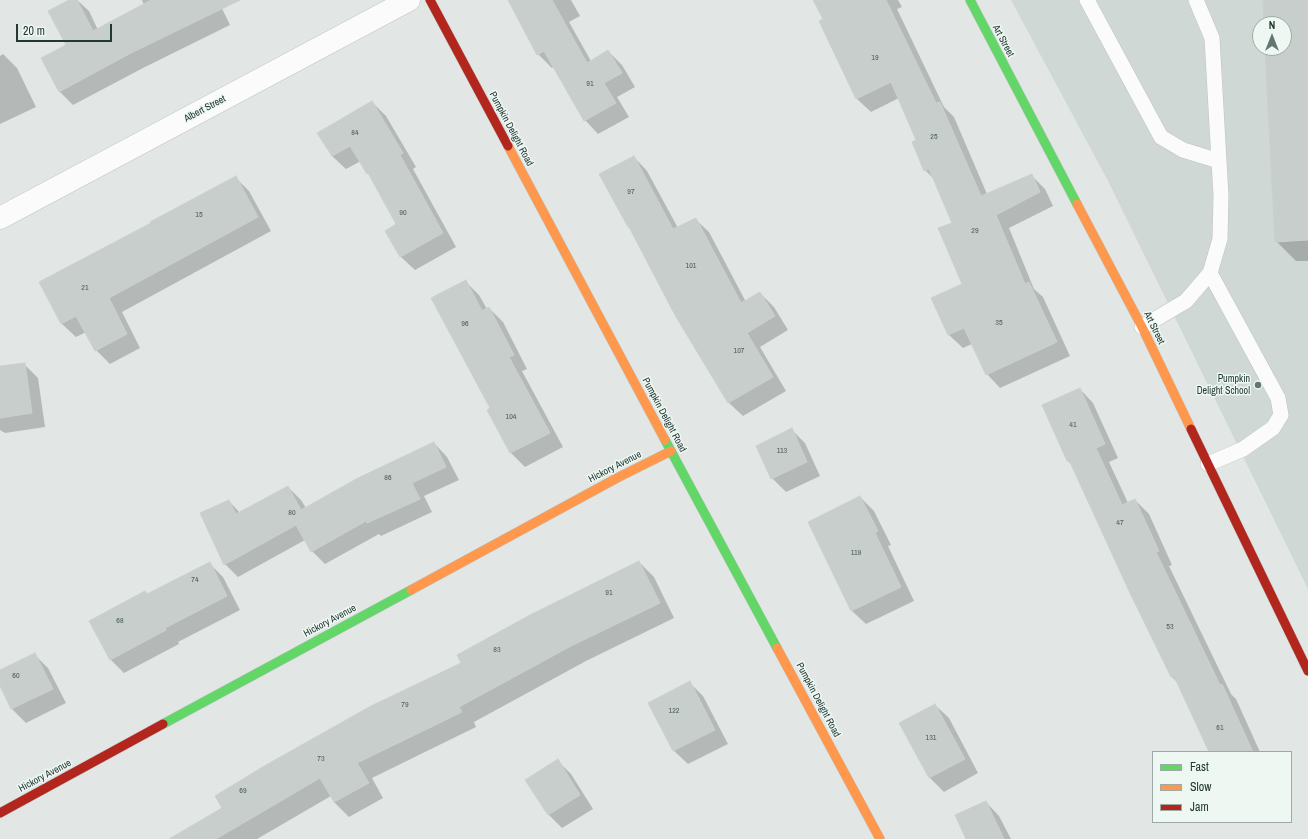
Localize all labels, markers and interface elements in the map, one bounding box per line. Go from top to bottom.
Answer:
scale bar [18,16,114,42]
north arrow [1252,16,1292,56]
text: N [1269,18,1275,32]
text: 20 m [23,23,45,39]
street label: Art Street [990,23,1016,59]
house number: 19 [871,53,879,63]
house number: 91 [586,79,594,89]
street label: Pumpkin Delight Road [486,90,536,168]
street label: Albert Street [182,93,228,125]
house number: 84 [351,128,359,138]
house number: 25 [930,132,938,142]
house number: 97 [627,187,635,197]
house number: 90 [399,208,407,218]
house number: 15 [195,210,203,220]
house number: 29 [971,226,979,236]
house number: 101 [686,261,696,271]
house number: 21 [81,283,89,293]
street label: Art Street [1141,310,1167,346]
house number: 35 [995,318,1003,328]
house number: 96 [461,319,469,329]
house number: 107 [734,346,744,356]
place label: Pumpkin Delight School [1197,373,1250,396]
street label: Pumpkin Delight Road [639,376,689,454]
marker: Pumpkin Delight School [1253,380,1263,390]
house number: 104 [506,412,516,422]
house number: 41 [1069,420,1077,430]
house number: 113 [777,446,787,456]
street label: Hickory Avenue [587,449,643,485]
house number: 86 [384,473,392,483]
house number: 80 [288,508,296,518]
house number: 47 [1116,518,1124,528]
house number: 119 [851,548,861,558]
house number: 74 [191,575,199,585]
house number: 91 [605,588,613,598]
street label: Hickory Avenue [302,602,358,640]
house number: 68 [116,616,124,626]
house number: 53 [1166,622,1174,632]
house number: 83 [493,645,501,655]
street label: Pumpkin Delight Road [793,661,843,739]
house number: 60 [12,671,20,681]
house number: 79 [401,700,409,710]
house number: 122 [669,706,679,716]
house number: 61 [1216,723,1224,733]
house number: 131 [926,733,936,743]
legend [1152,751,1292,823]
house number: 73 [317,754,325,764]
street label: Hickory Avenue [17,757,73,795]
text: Fast [1190,759,1209,775]
text: Slow [1190,779,1211,795]
house number: 69 [239,786,247,796]
text: Jam [1190,799,1209,815]

